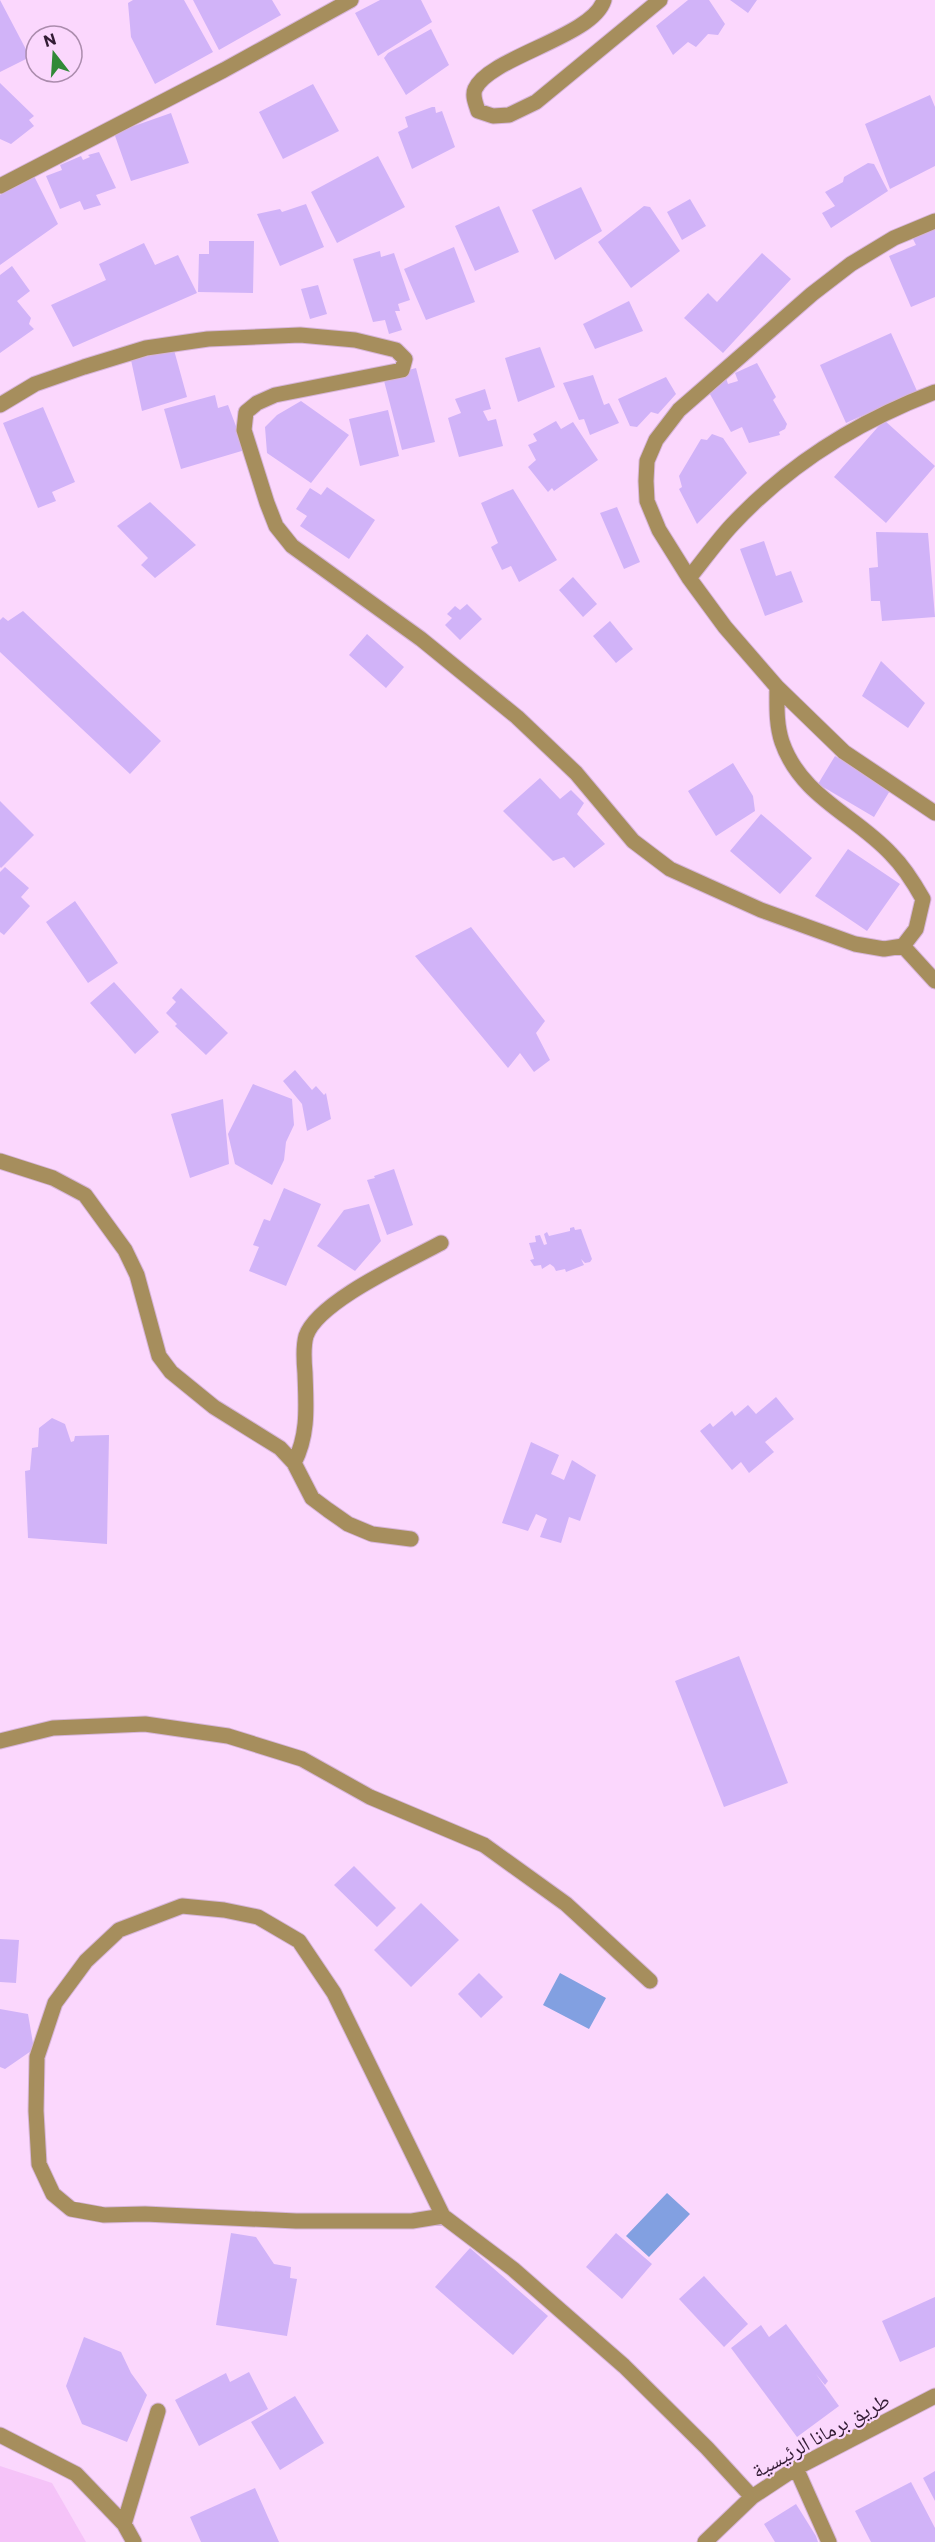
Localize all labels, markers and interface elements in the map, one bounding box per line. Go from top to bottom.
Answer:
north arrow [24,24,84,84]
text: N [41,28,58,50]
street label: طريق برمانا الرئيسية [747,2386,894,2484]

